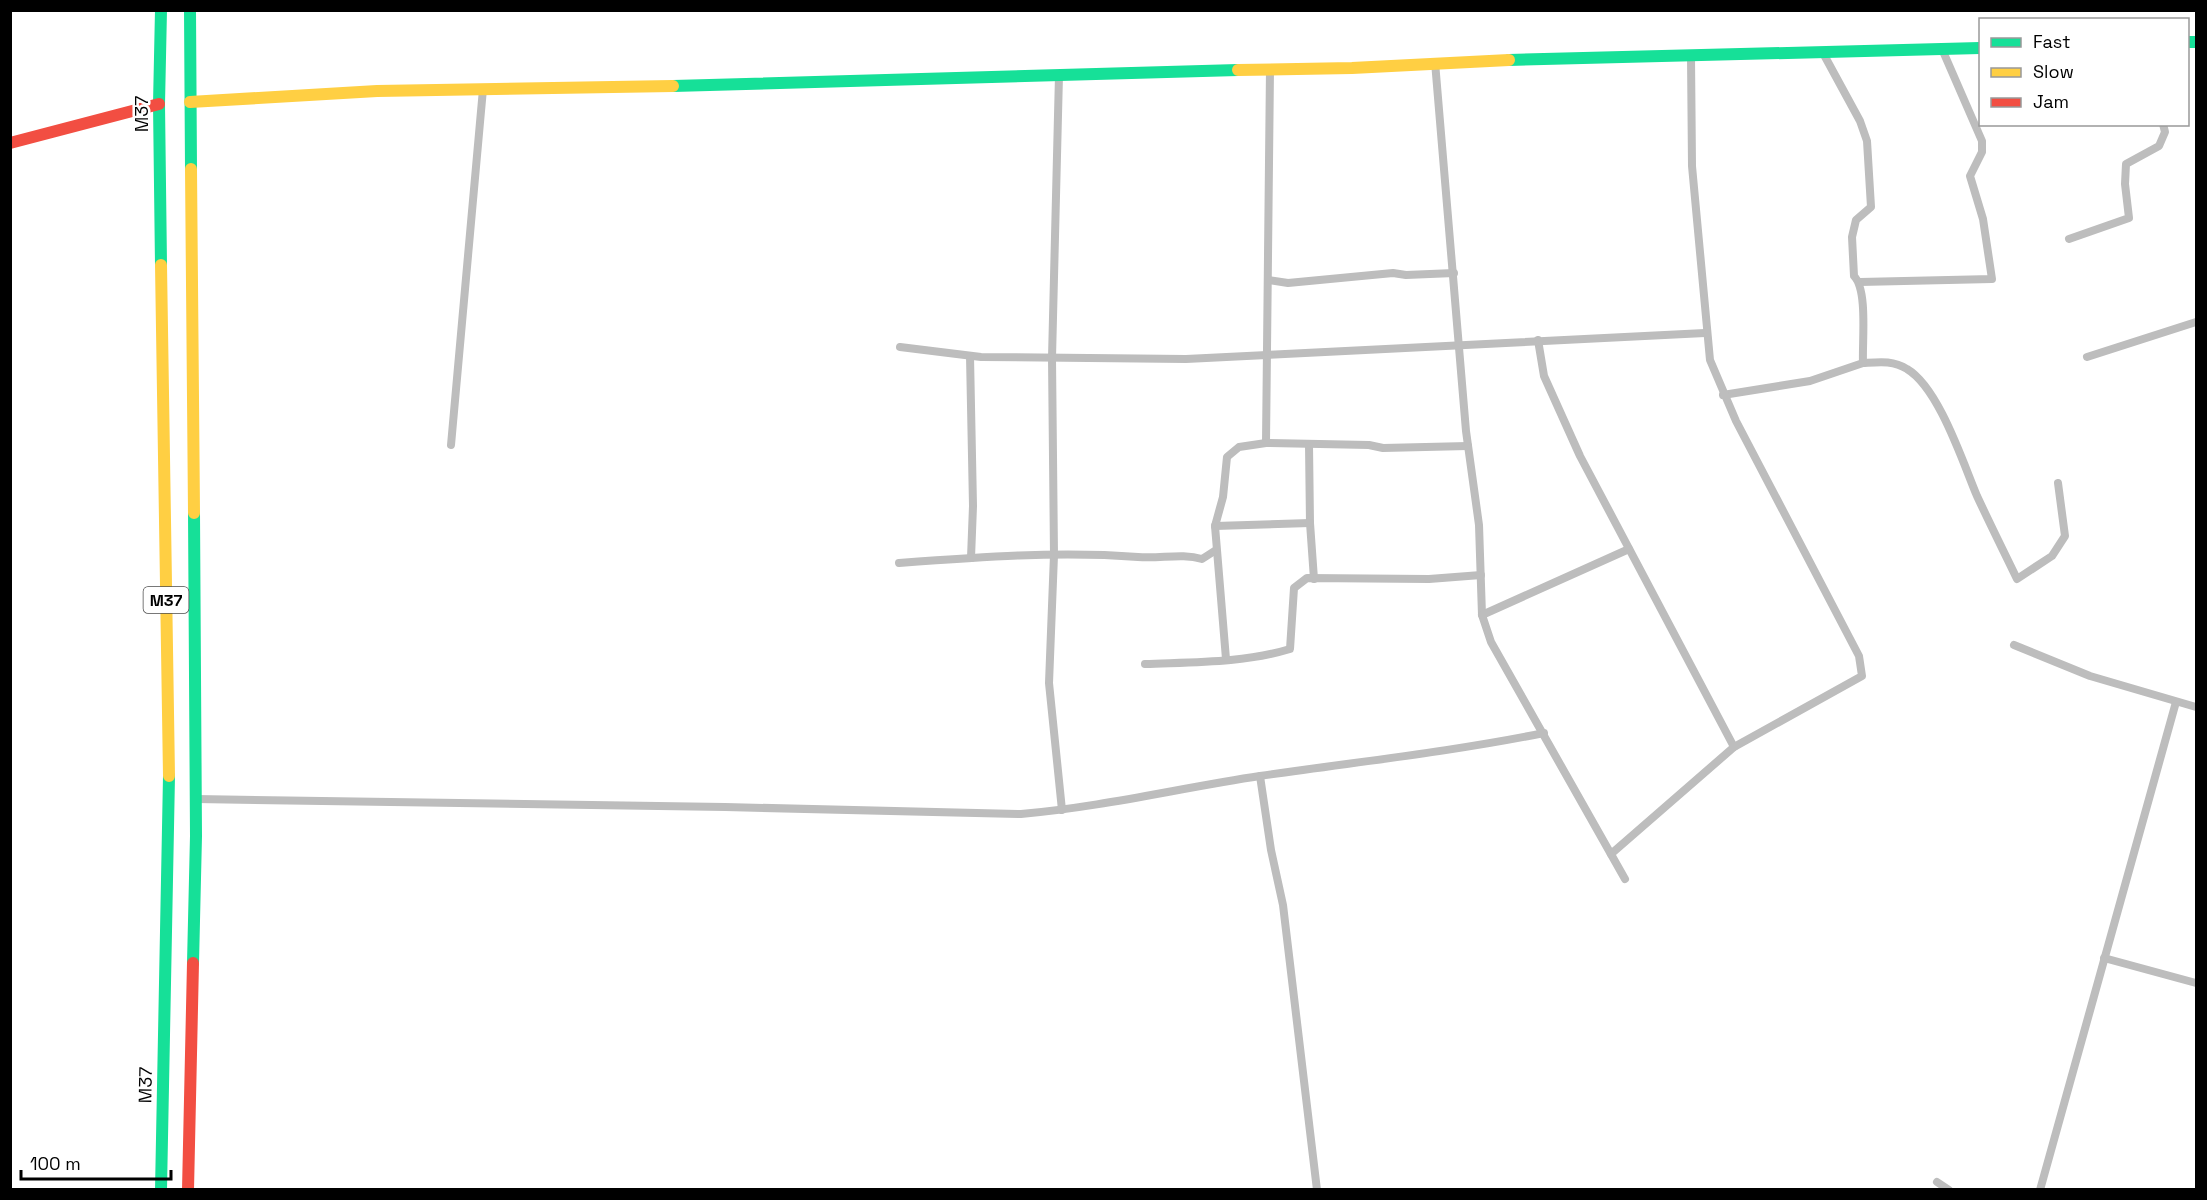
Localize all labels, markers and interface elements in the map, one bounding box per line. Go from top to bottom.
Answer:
legend [1979,18,2189,126]
text: Fast [2033,30,2070,53]
text: Slow [2033,60,2074,83]
text: Jam [2033,90,2069,113]
street label: M37 [130,96,153,132]
road number: M37 [144,587,188,613]
street label: M37 [133,1066,157,1104]
scale bar [21,1143,171,1181]
text: 100 m [30,1152,81,1175]

